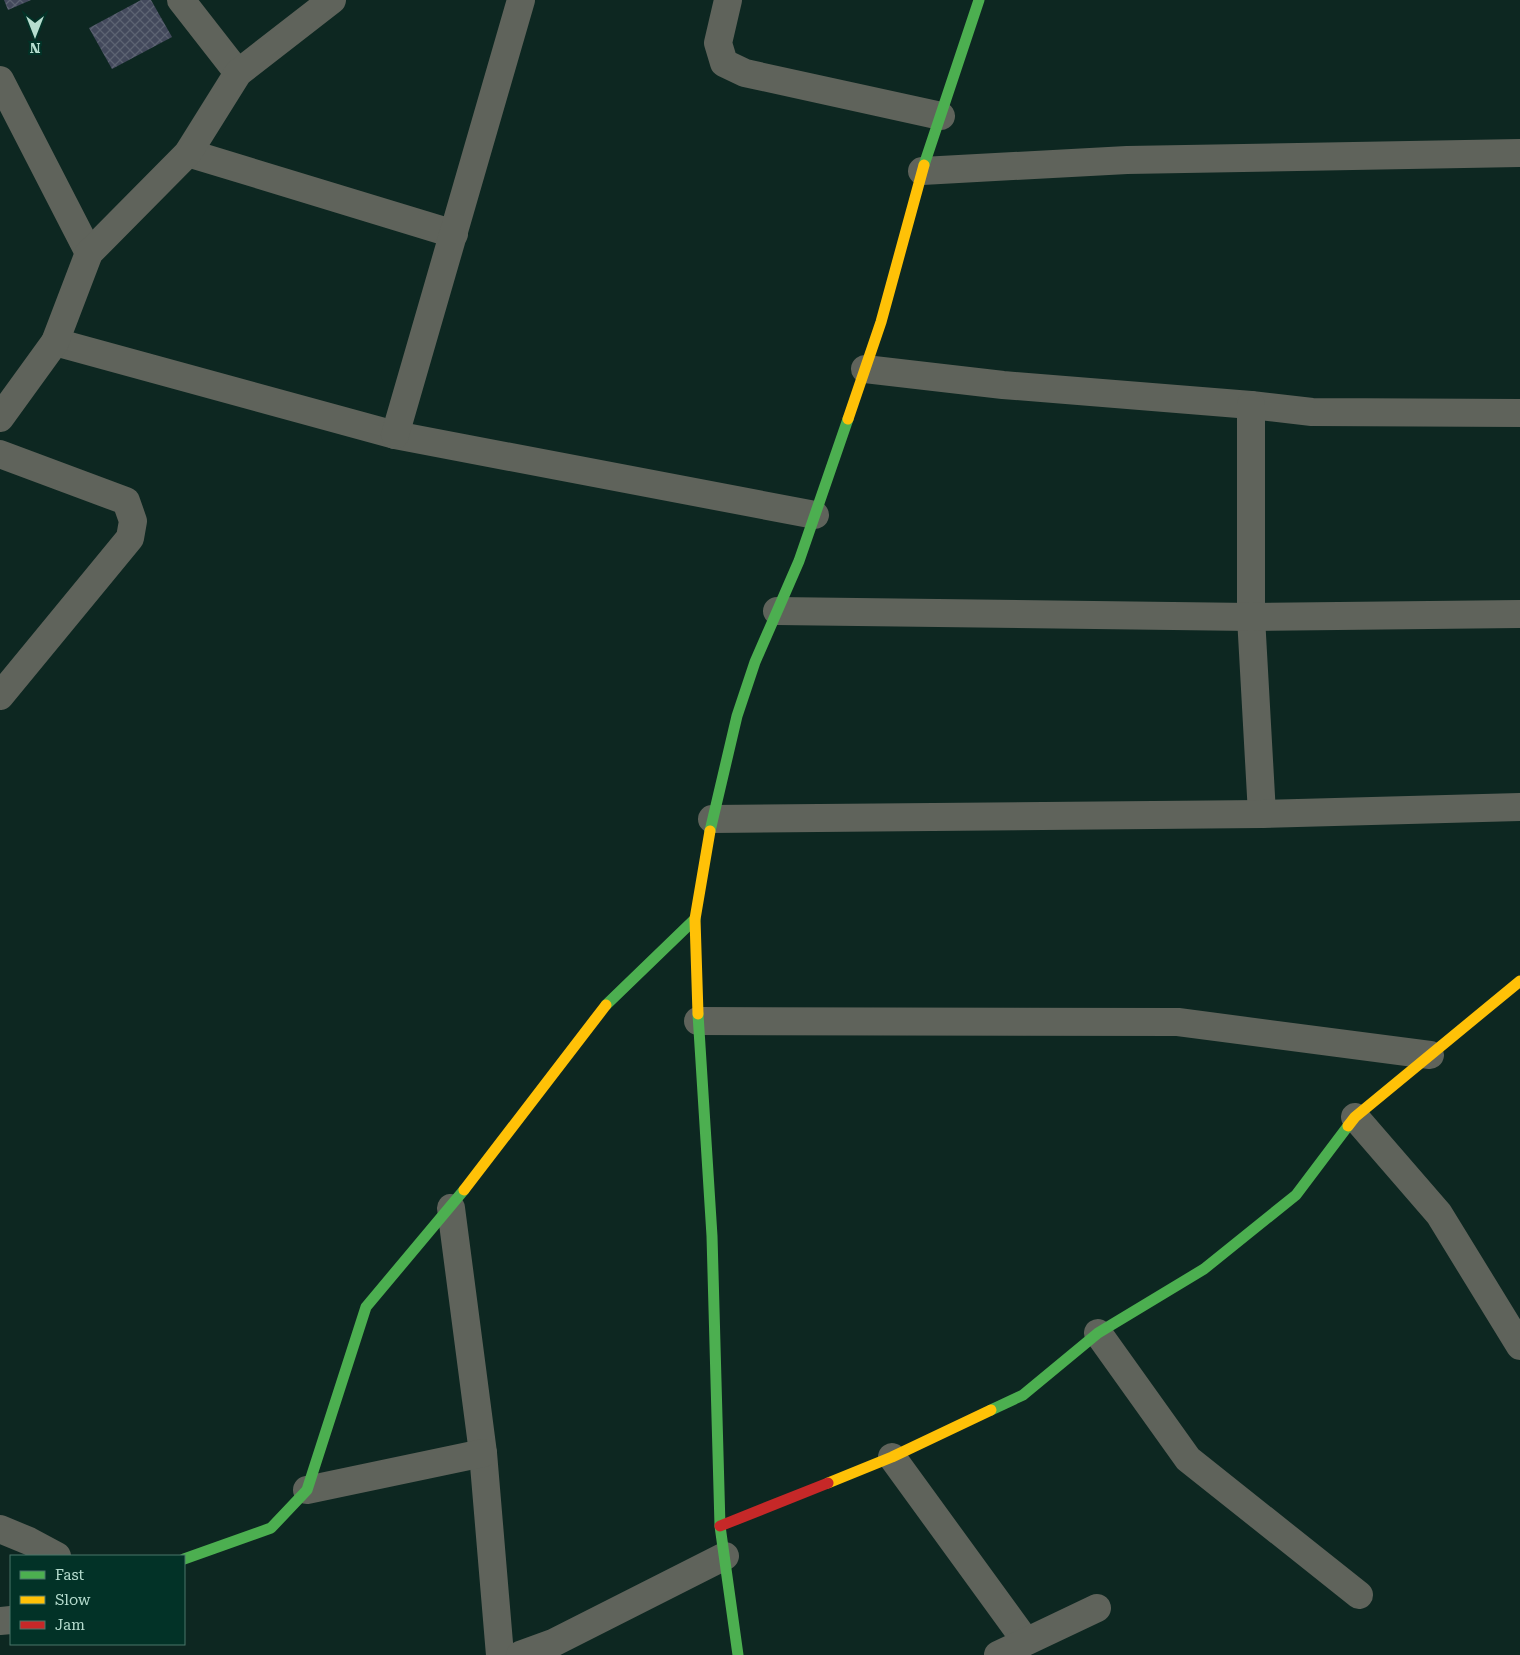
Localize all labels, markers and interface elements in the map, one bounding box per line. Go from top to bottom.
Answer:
north arrow [10,10,60,60]
text: N [29,40,40,56]
legend [10,1555,185,1645]
text: Fast [55,1566,85,1584]
text: Slow [55,1591,91,1609]
text: Jam [55,1616,85,1634]

